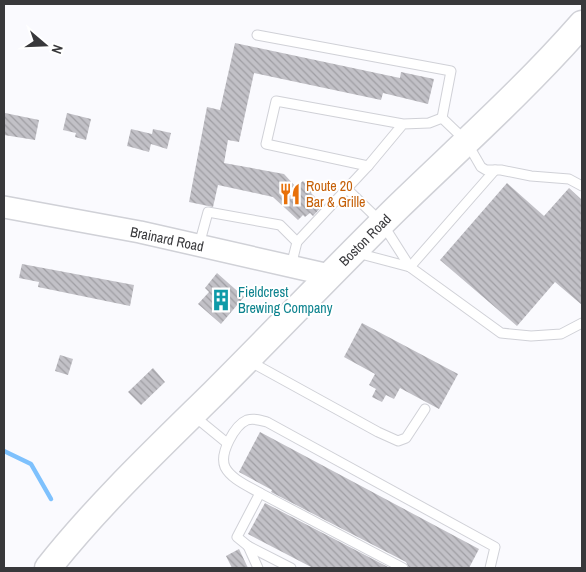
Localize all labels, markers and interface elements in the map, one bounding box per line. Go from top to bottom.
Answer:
north arrow [20,20,70,70]
text: N [47,42,67,56]
place label: Route 20 Bar & Grille [306,177,365,211]
restaurant icon: Route 20 Bar & Grille [277,181,303,207]
street label: Boston Road [335,210,395,270]
street label: Brainard Road [129,222,205,256]
place label: Fieldcrest Brewing Company [238,283,333,317]
building icon: Fieldcrest Brewing Company [208,287,234,313]

